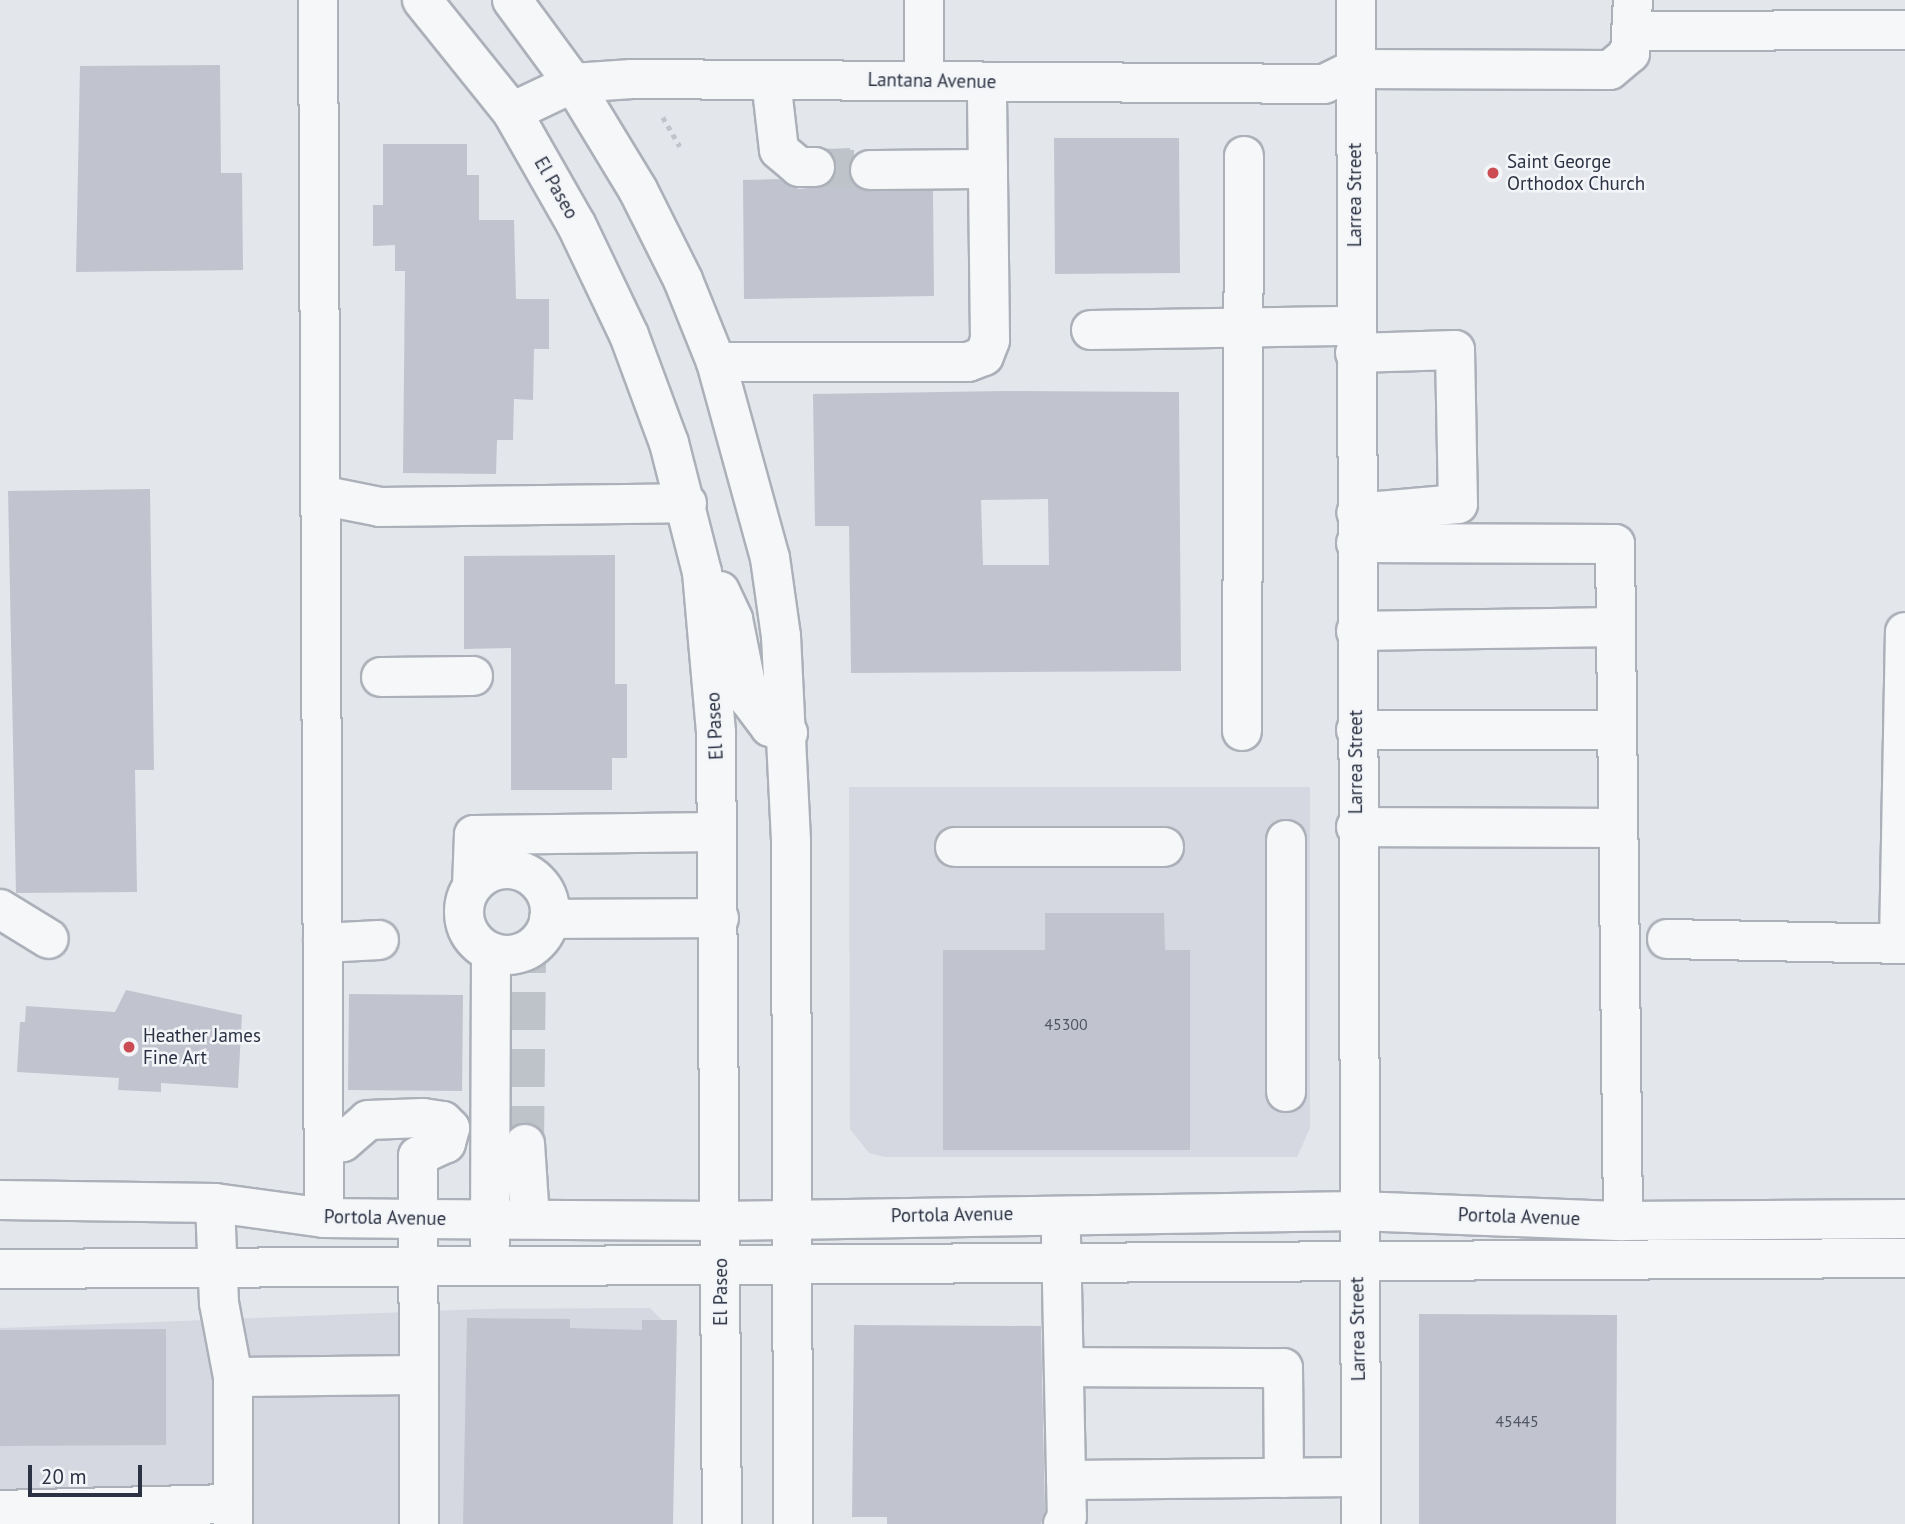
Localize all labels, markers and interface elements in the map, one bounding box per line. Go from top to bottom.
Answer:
street label: Lantana Avenue [867,68,997,94]
street label: Larrea Street [1344,143,1366,247]
place label: Saint George Orthodox Church [1507,151,1646,195]
street label: El Paseo [529,153,583,223]
marker: Saint George Orthodox Church [1485,165,1501,181]
street label: El Paseo [702,692,728,760]
street label: Larrea Street [1345,710,1367,814]
house number: 45300 [1044,1014,1088,1034]
place label: Heather James Fine Art [143,1025,261,1069]
marker: Heather James Fine Art [121,1039,137,1055]
street label: Portola Avenue [890,1203,1014,1227]
street label: Portola Avenue [1457,1203,1581,1231]
street label: Portola Avenue [323,1206,447,1230]
street label: El Paseo [710,1258,732,1326]
street label: Larrea Street [1346,1277,1370,1381]
house number: 45445 [1495,1411,1539,1431]
scale bar [32,1450,145,1494]
text: 20 m [41,1463,87,1490]

